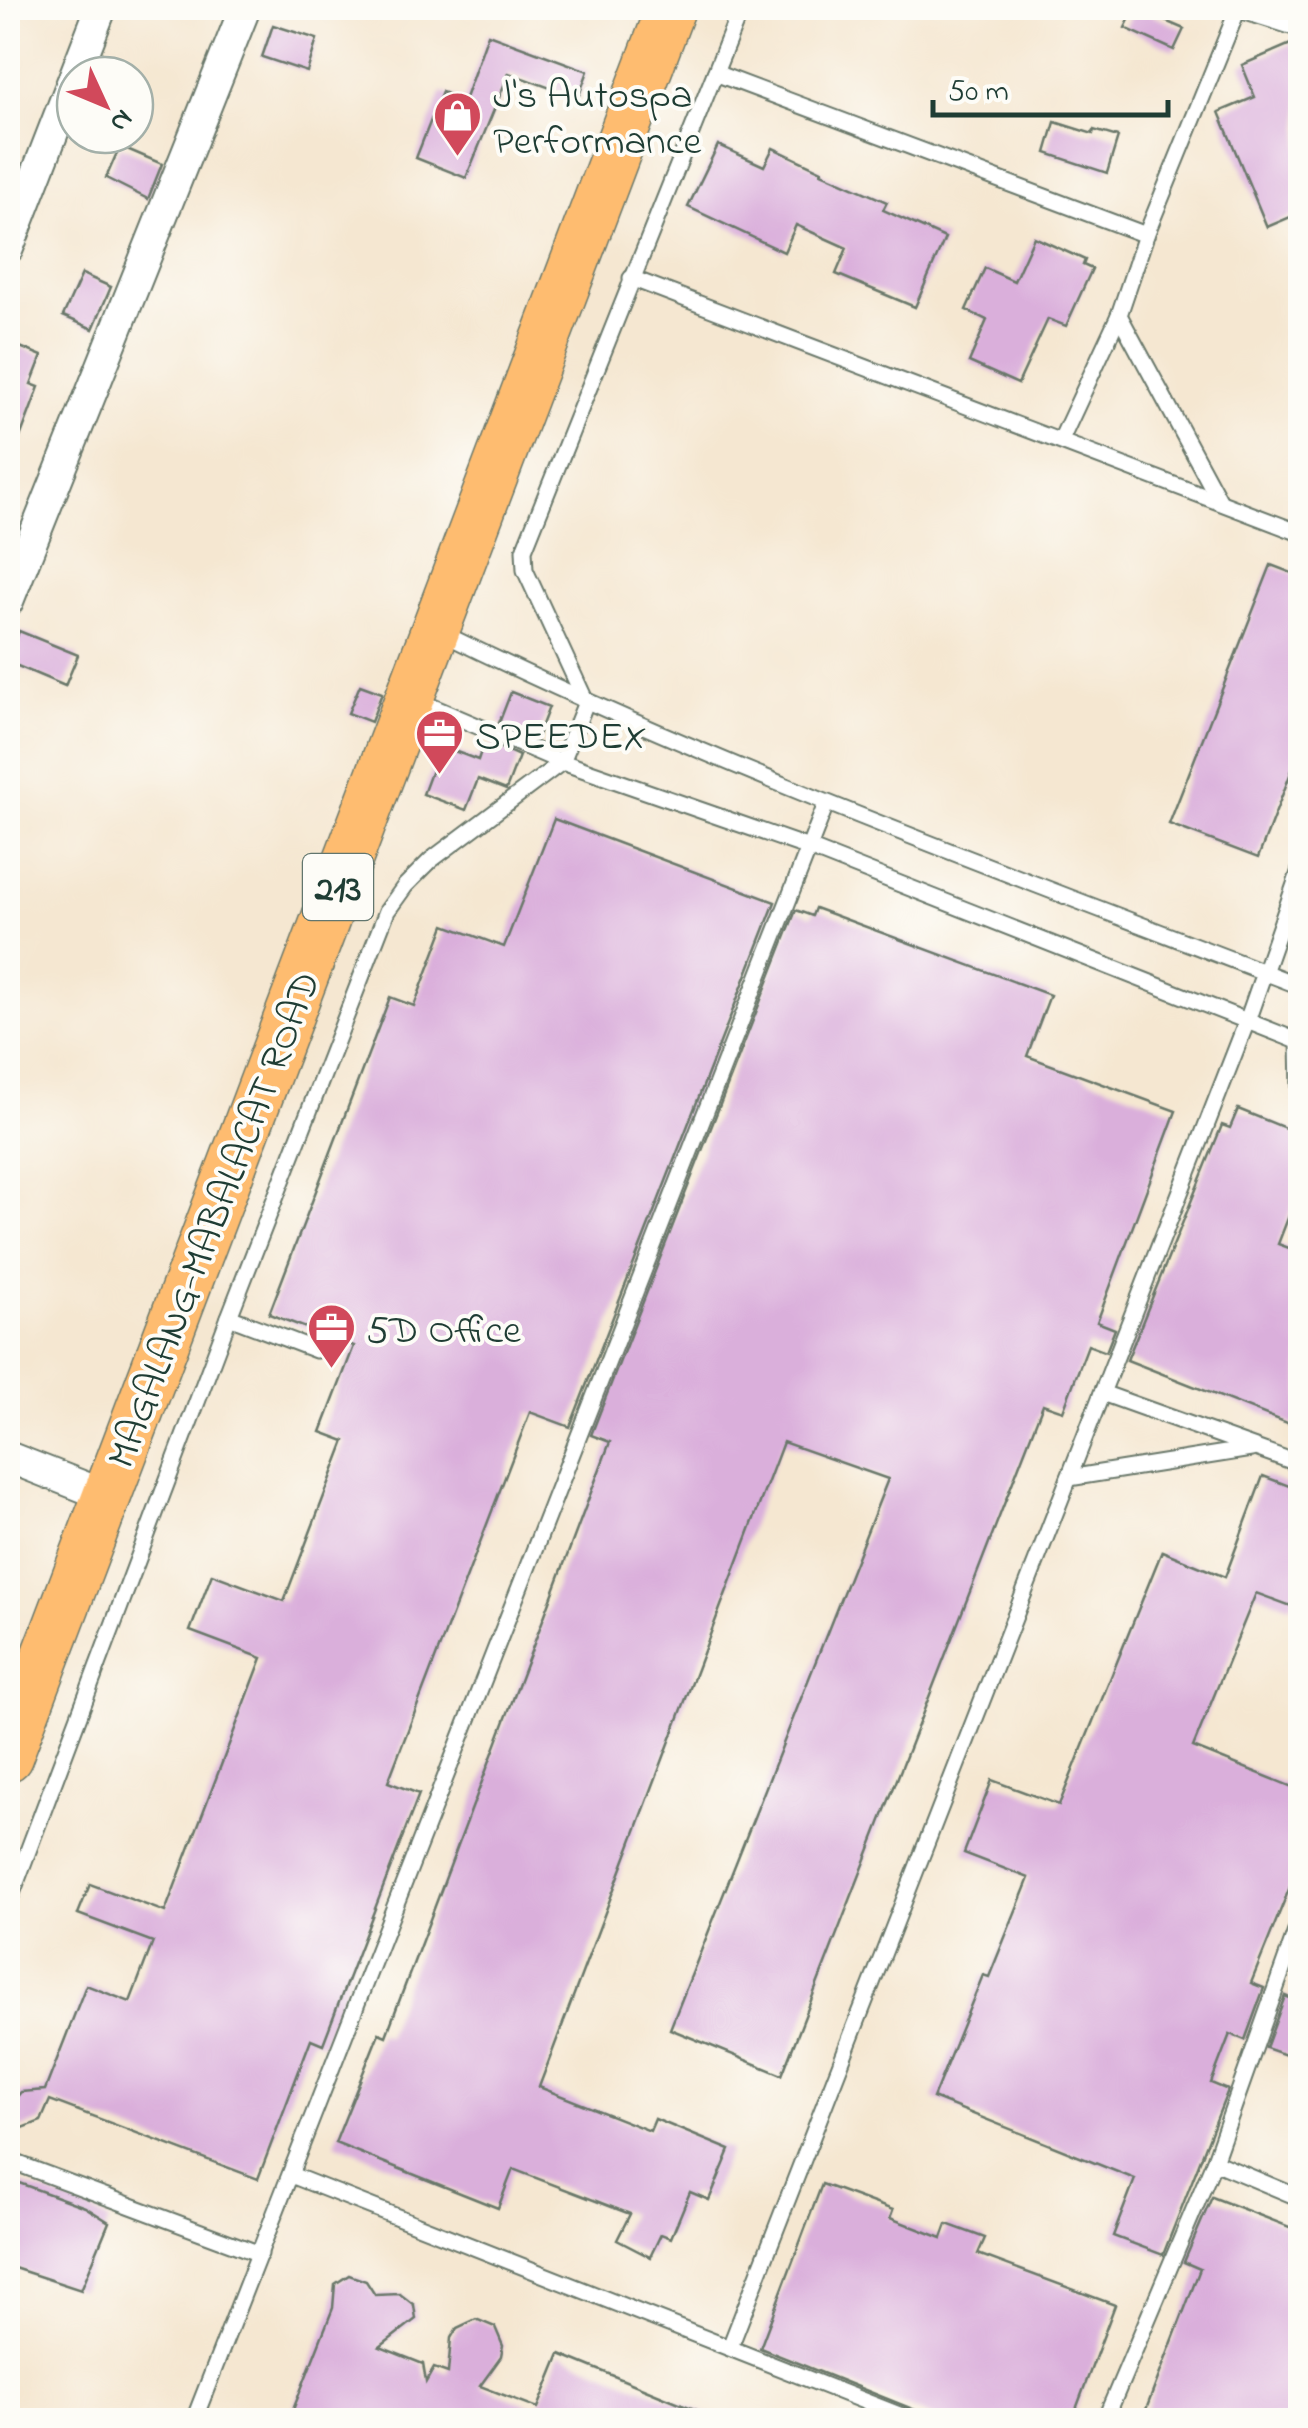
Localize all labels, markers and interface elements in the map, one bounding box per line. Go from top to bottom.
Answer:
north arrow [55,55,155,155]
scale bar [933,55,1168,117]
place label: J's Autospa Performance [493,68,702,173]
text: 50 m [948,71,1009,115]
shop icon: J's Autospa Performance [432,90,484,158]
text: N [99,99,142,141]
office icon: SPEEDEX [414,708,466,776]
place label: SPEEDEX [475,709,647,768]
road number: 213 [303,854,373,920]
street label: MAGALANG-MABALACAT ROAD [94,964,338,1477]
office icon: 5D Office [305,1302,357,1370]
place label: 5D Office [366,1303,521,1362]

